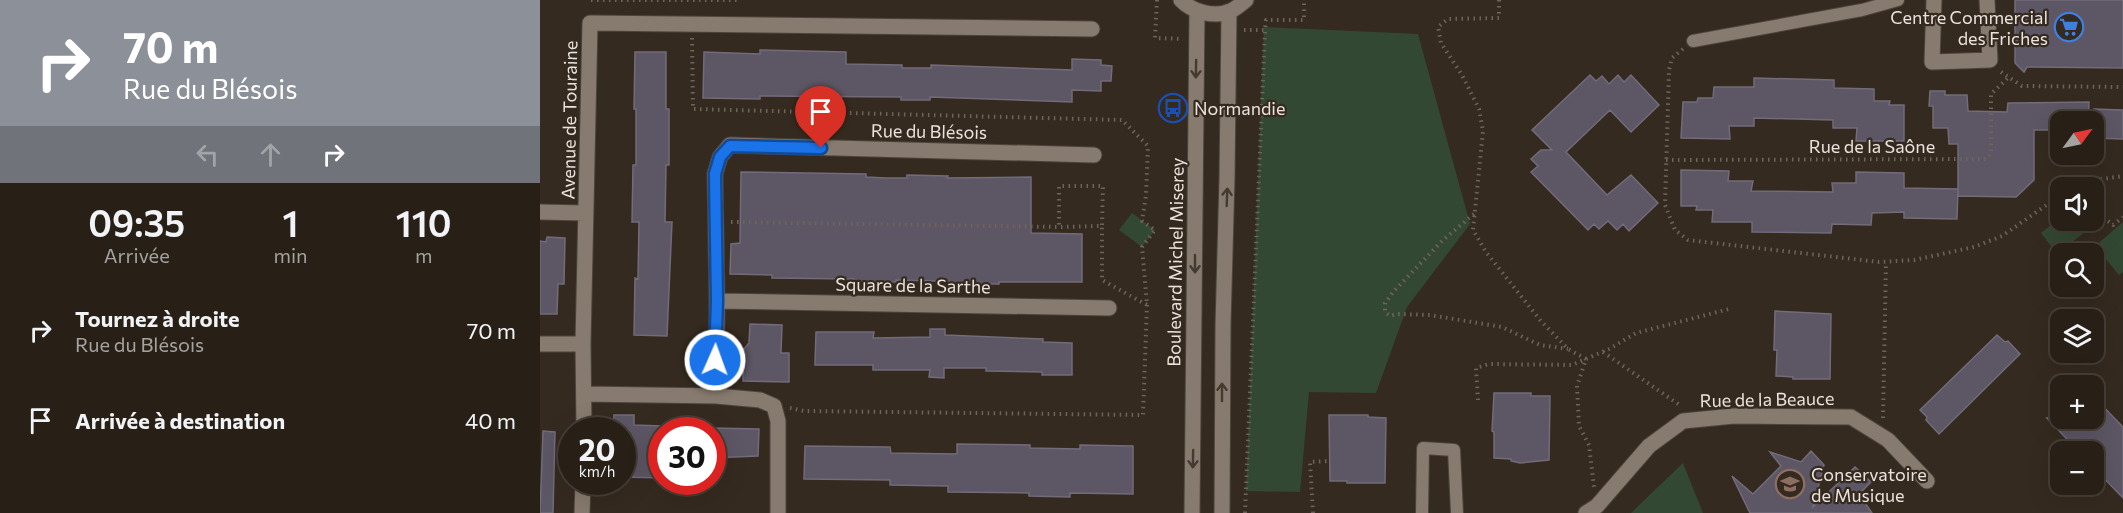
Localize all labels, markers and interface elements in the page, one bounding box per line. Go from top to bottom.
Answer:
place label: Centre Commercial des Friches [1890,6,2048,49]
supermarket icon: Centre Commercial des Friches [2053,11,2085,43]
text: 70 m [123,20,218,72]
icon: right [24,24,102,102]
street label: Avenue de Touraine [557,41,581,199]
one-way arrow [1190,59,1202,79]
text: Rue du Blésois [123,72,297,105]
pin [795,86,846,148]
bus stop icon: Normandie [1157,92,1189,124]
icon: arrive [804,95,837,128]
place label: Normandie [1194,97,1285,119]
north arrow [2050,111,2104,165]
map controls [2050,111,2104,495]
street label: Rue du Blésois [871,119,987,143]
street label: Rue de la Saône [1809,135,1935,157]
icon: left [191,138,224,171]
icon: ahead [254,138,287,171]
icon: right [317,138,350,171]
street label: Boulevard Michel Miserey [1162,157,1188,367]
button: sound [2050,177,2104,231]
one-way arrow [1221,187,1232,207]
text: 09:35 [88,200,185,244]
text: 1 [282,200,298,244]
text: 110 [396,200,452,244]
text: Arrivée [104,243,170,267]
text: min [273,243,308,267]
text: m [415,243,432,267]
button: search [2050,243,2104,297]
one-way arrow [1189,254,1201,274]
street label: Square de la Sarthe [835,273,991,297]
text: Tournez à droite [75,305,240,332]
button: layers [2050,309,2104,363]
icon: right [24,314,57,347]
text: 70 m [467,317,516,344]
position arrow [683,328,747,392]
text: Rue du Blésois [75,332,204,356]
button: + [2050,375,2104,429]
one-way arrow [1216,382,1228,402]
street label: Rue de la Beauce [1699,387,1835,411]
icon: arrive [24,404,57,437]
text: Arrivée à destination [75,407,285,434]
text: 40 m [465,407,516,434]
speed limit sign: 30 [648,417,726,495]
text: 20 [579,430,615,467]
button: − [2050,441,2104,495]
one-way arrow [1187,449,1199,469]
text: km/h [579,462,615,480]
place label: Conservatoire de Musique [1811,463,1927,506]
school or university icon: Conservatoire de Musique [1774,468,1806,500]

